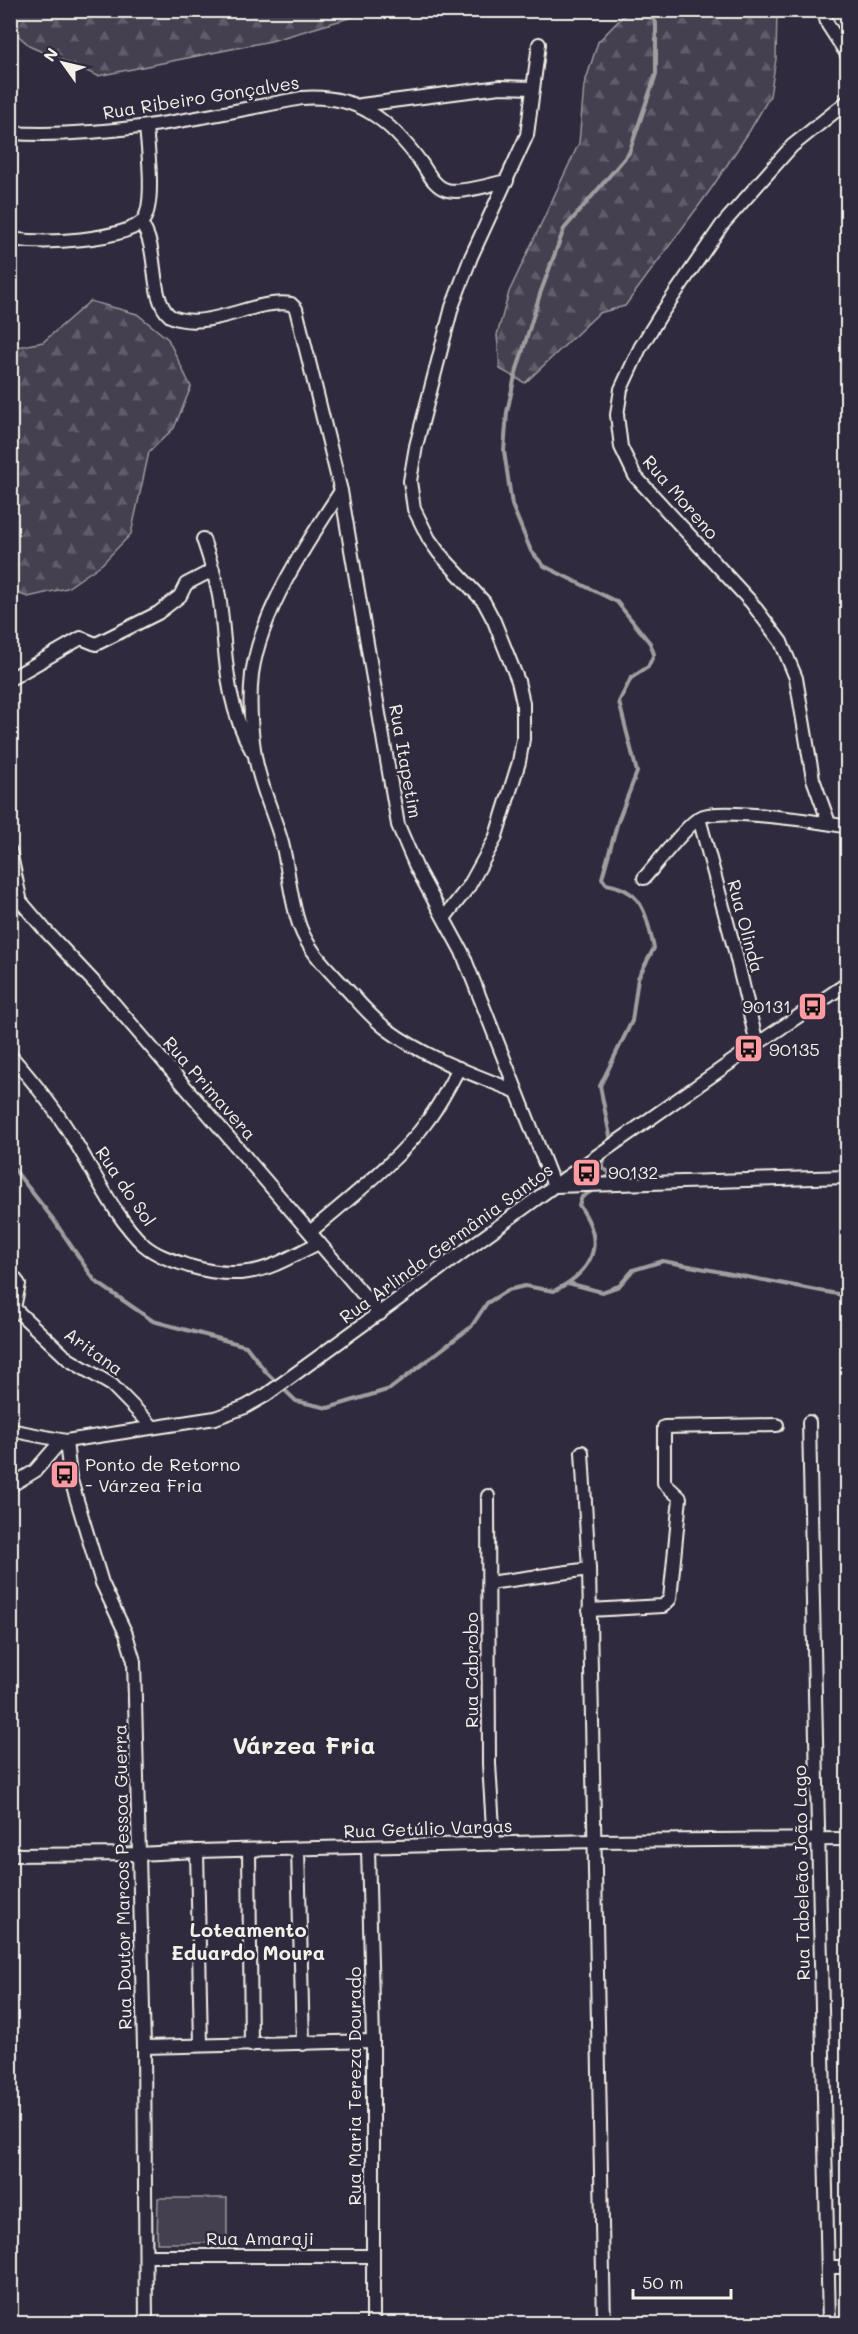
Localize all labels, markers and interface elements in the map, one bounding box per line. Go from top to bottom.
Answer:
north arrow [33,33,93,93]
text: N [38,43,62,65]
street label: Rua Ribeiro Gonçalves [101,70,301,124]
street label: Rua Moreno [638,450,724,544]
street label: Rua Itapetim [384,702,428,820]
street label: Rua Olinda [722,877,770,975]
bus stop icon: 90131 [796,990,828,1022]
place label: 90131 [743,994,791,1018]
street label: Rua Primavera [158,1031,262,1145]
bus stop icon: 90135 [732,1033,764,1065]
place label: 90135 [769,1037,820,1061]
street label: Rua do Sol [90,1141,162,1231]
bus stop icon: 90132 [571,1156,603,1188]
street label: Rua Arlinda Germânia Santos [334,1157,558,1329]
place label: 90132 [608,1160,658,1184]
street label: Aritana [60,1322,128,1380]
place label: Ponto de Retorno - Várzea Fria [85,1452,241,1497]
bus stop icon: Ponto de Retorno - Várzea Fria [48,1458,80,1490]
street label: Rua Cabrobo [459,1612,483,1728]
street label: Rua Doutor Marcos Pessoa Guerra [107,1724,137,2030]
district label: Várzea Fria [232,1729,376,1760]
street label: Rua Tabeleão João Lago [787,1765,815,1981]
street label: Rua Getúlio Vargas [343,1813,513,1843]
district label: Loteamento Eduardo Moura [171,1916,325,1965]
street label: Rua Maria Tereza Dourado [342,1966,366,2206]
street label: Rua Amaraji [206,2226,314,2250]
scale bar [633,2262,730,2300]
text: 50 m [642,2270,684,2294]

